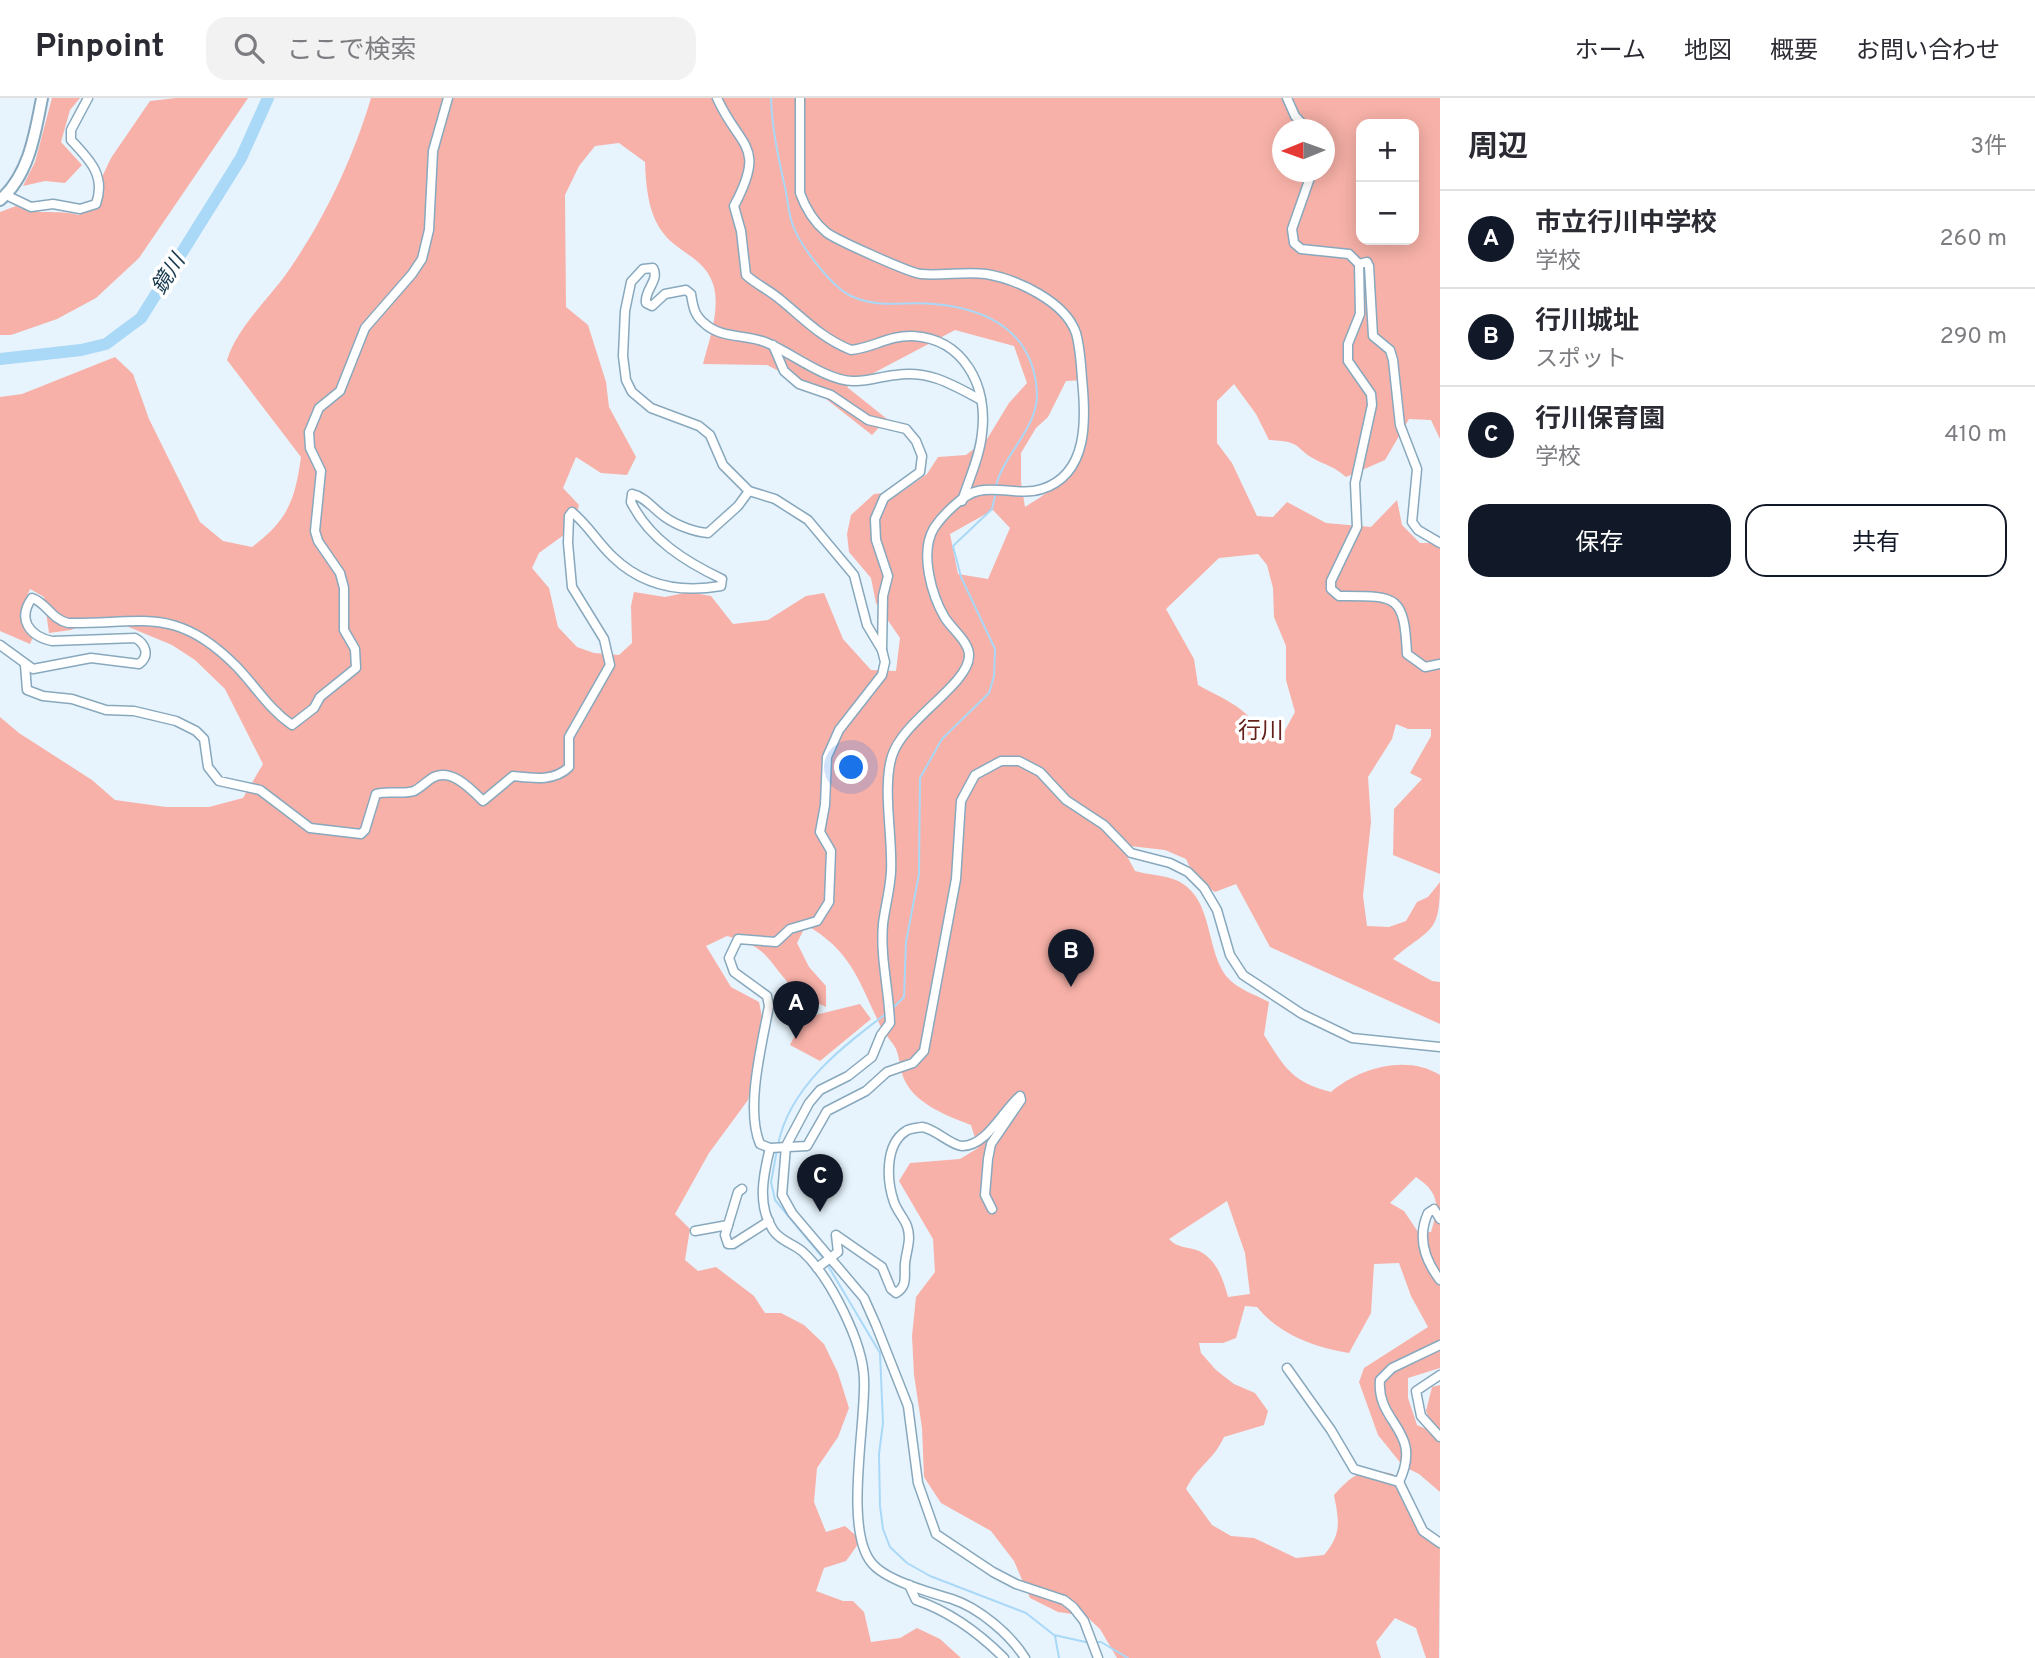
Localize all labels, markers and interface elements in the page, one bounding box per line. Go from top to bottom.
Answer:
search box [206,17,696,80]
text: Pinpoint [35,27,164,69]
icon: search [230,29,268,67]
text: ここで検索 [286,35,416,68]
text: ホーム [1575,37,1646,67]
text: 地図 [1684,37,1732,67]
text: 概要 [1770,37,1818,67]
text: お問い合わせ [1856,37,2000,67]
north arrow [1272,119,1335,182]
map controls [1356,119,1419,245]
button: + [1356,119,1419,182]
text: 周辺 [1468,130,1528,167]
text: 3件 [1970,133,2007,162]
button: − [1356,182,1419,245]
text: 市立行川中学校 [1535,208,1717,241]
text: A [1483,225,1499,254]
text: 260 m [1940,225,2007,254]
water label: 鏡川 [147,248,193,300]
text: 学校 [1535,248,1581,277]
text: 行川城址 [1535,306,1639,339]
text: B [1483,323,1499,352]
text: 290 m [1940,323,2007,352]
text: スポット [1535,346,1627,375]
text: 行川保育園 [1535,404,1665,437]
text: C [1484,421,1498,450]
text: 410 m [1944,421,2007,450]
text: 学校 [1535,444,1581,473]
button: 保存 [1468,504,1731,577]
button: 共有 [1745,504,2007,577]
district label: 行川 [1238,718,1284,747]
your location [834,750,868,784]
pin: B [1048,929,1094,987]
pin: A [773,981,819,1039]
pin: C [797,1154,843,1212]

